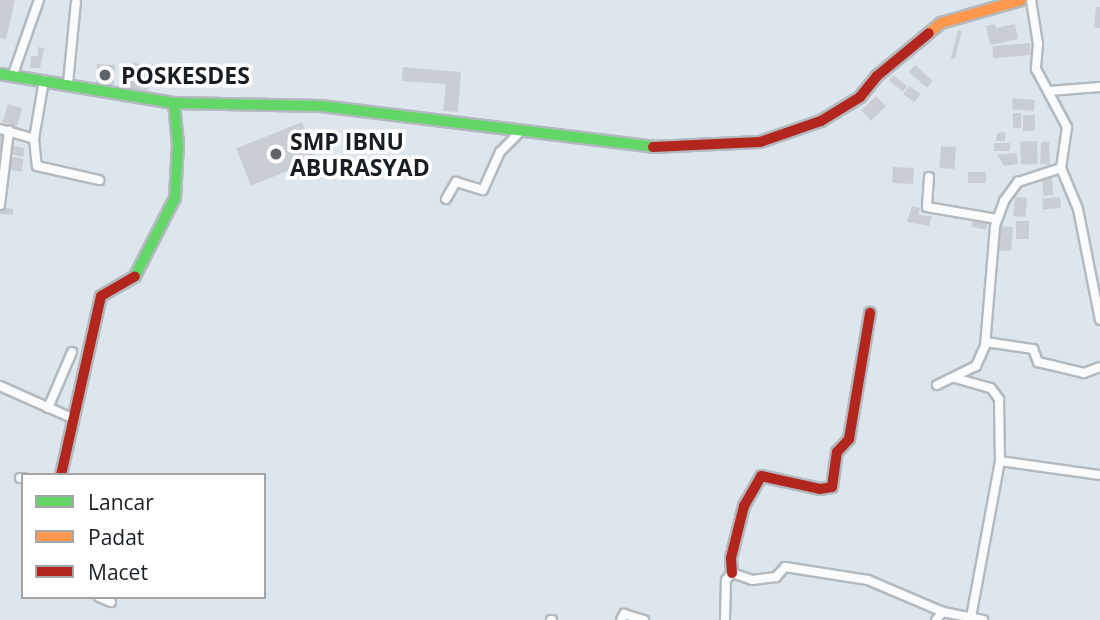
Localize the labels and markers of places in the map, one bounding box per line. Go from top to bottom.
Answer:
place label: POSKESDES [121,61,250,89]
marker: POSKESDES [95,65,115,85]
place label: SMP IBNU ABURASYAD [290,127,430,181]
marker: SMP IBNU ABURASYAD [268,146,284,162]

